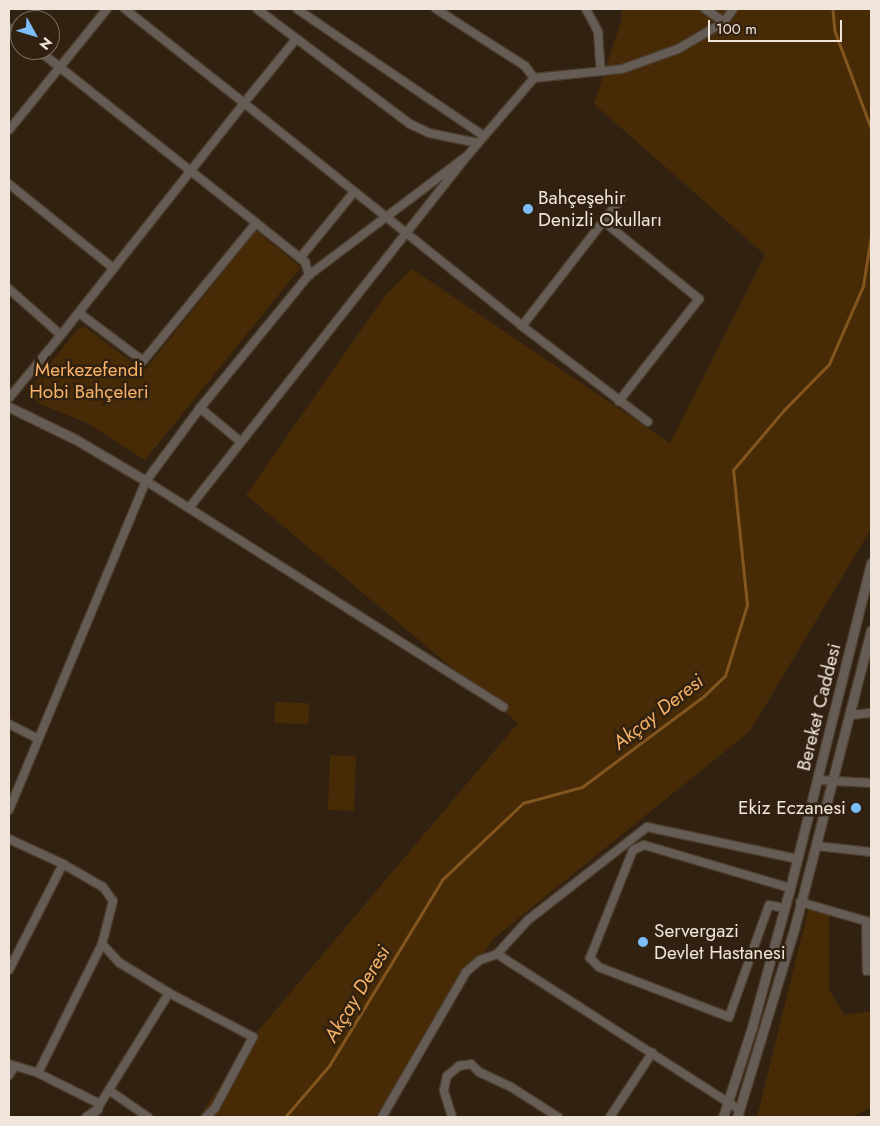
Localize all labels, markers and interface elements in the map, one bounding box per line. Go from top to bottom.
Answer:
north arrow [10,10,60,60]
scale bar [710,10,844,42]
text: 100 m [716,18,757,40]
text: N [35,33,57,54]
place label: Bahçeşehir Denizli Okulları [538,187,662,231]
marker: Bahçeşehir Denizli Okulları [522,203,534,215]
park label: Merkezefendi Hobi Bahçeleri [29,359,149,403]
street label: Bereket Caddesi [792,641,846,773]
water label: Akçay Deresi [608,669,708,755]
place label: Ekiz Eczanesi [738,797,846,819]
marker: Ekiz Eczanesi [850,802,862,814]
place label: Servergazi Devlet Hastanesi [654,920,786,964]
marker: Servergazi Devlet Hastanesi [636,935,650,949]
water label: Akçay Deresi [319,941,395,1047]

